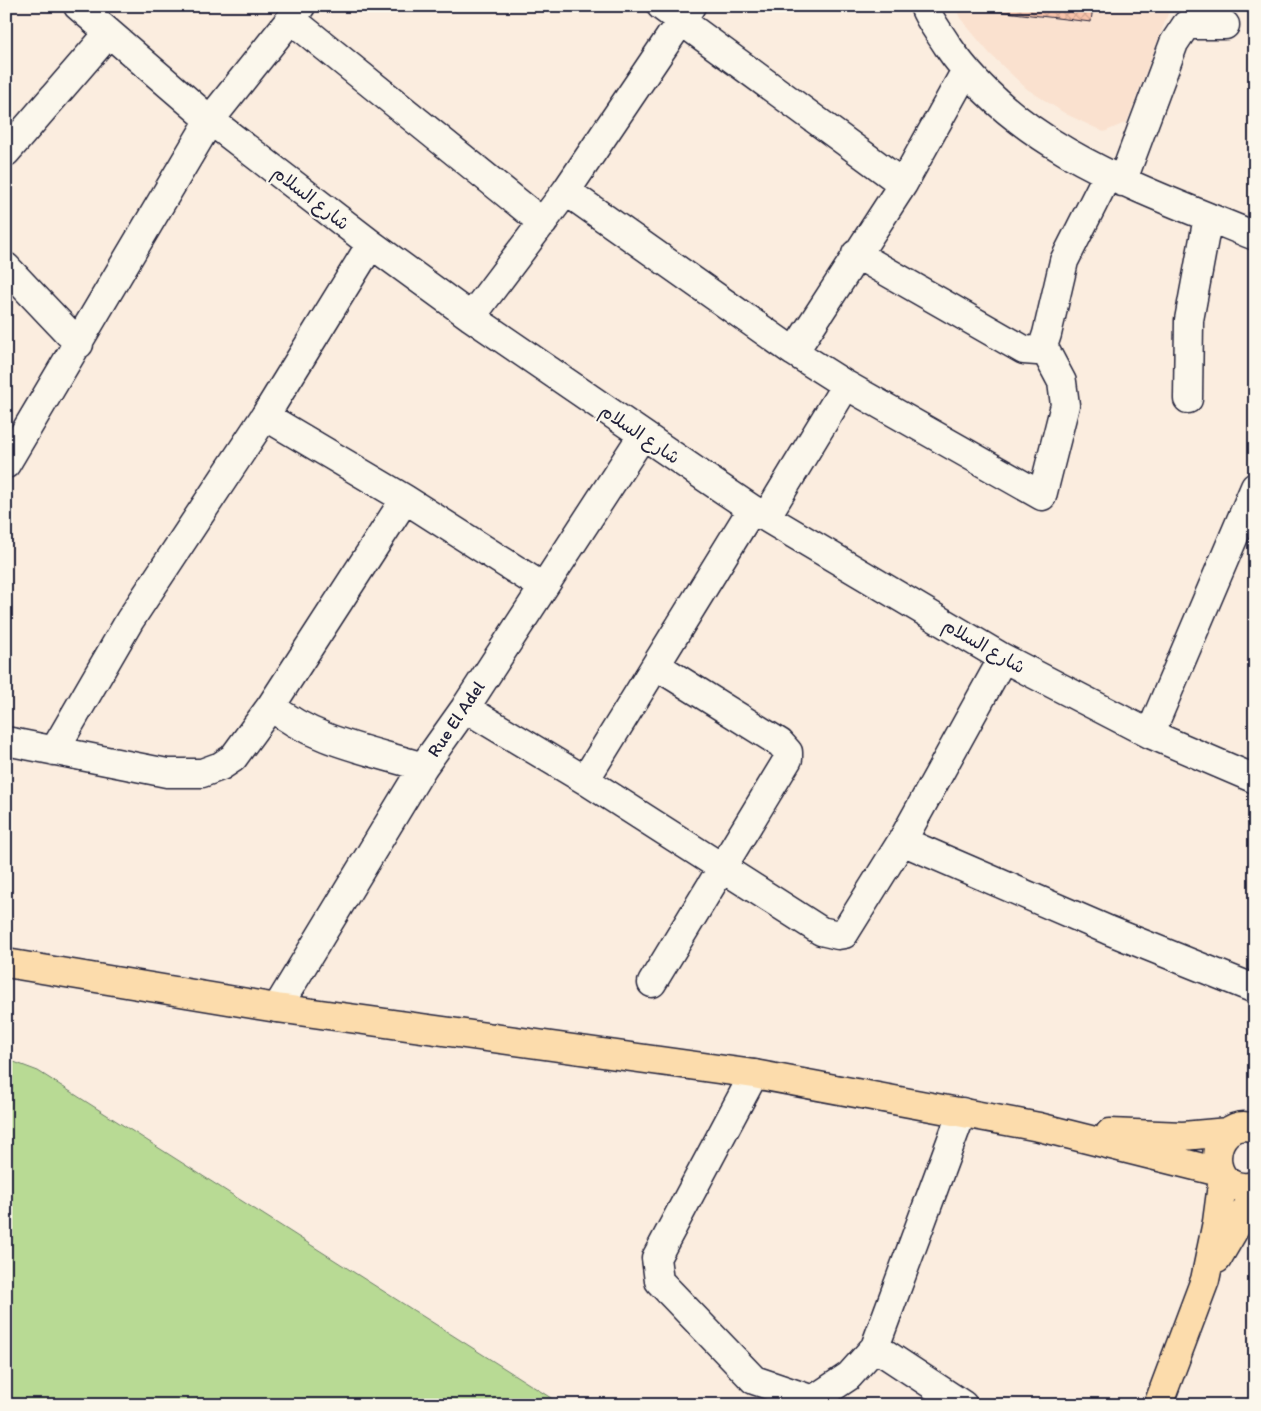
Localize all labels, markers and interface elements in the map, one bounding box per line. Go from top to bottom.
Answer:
street label: شارع السلام [266,161,354,237]
street label: شارع السلام [594,399,684,471]
street label: شارع السلام [937,614,1029,681]
street label: Rue El Adel [422,677,490,761]

